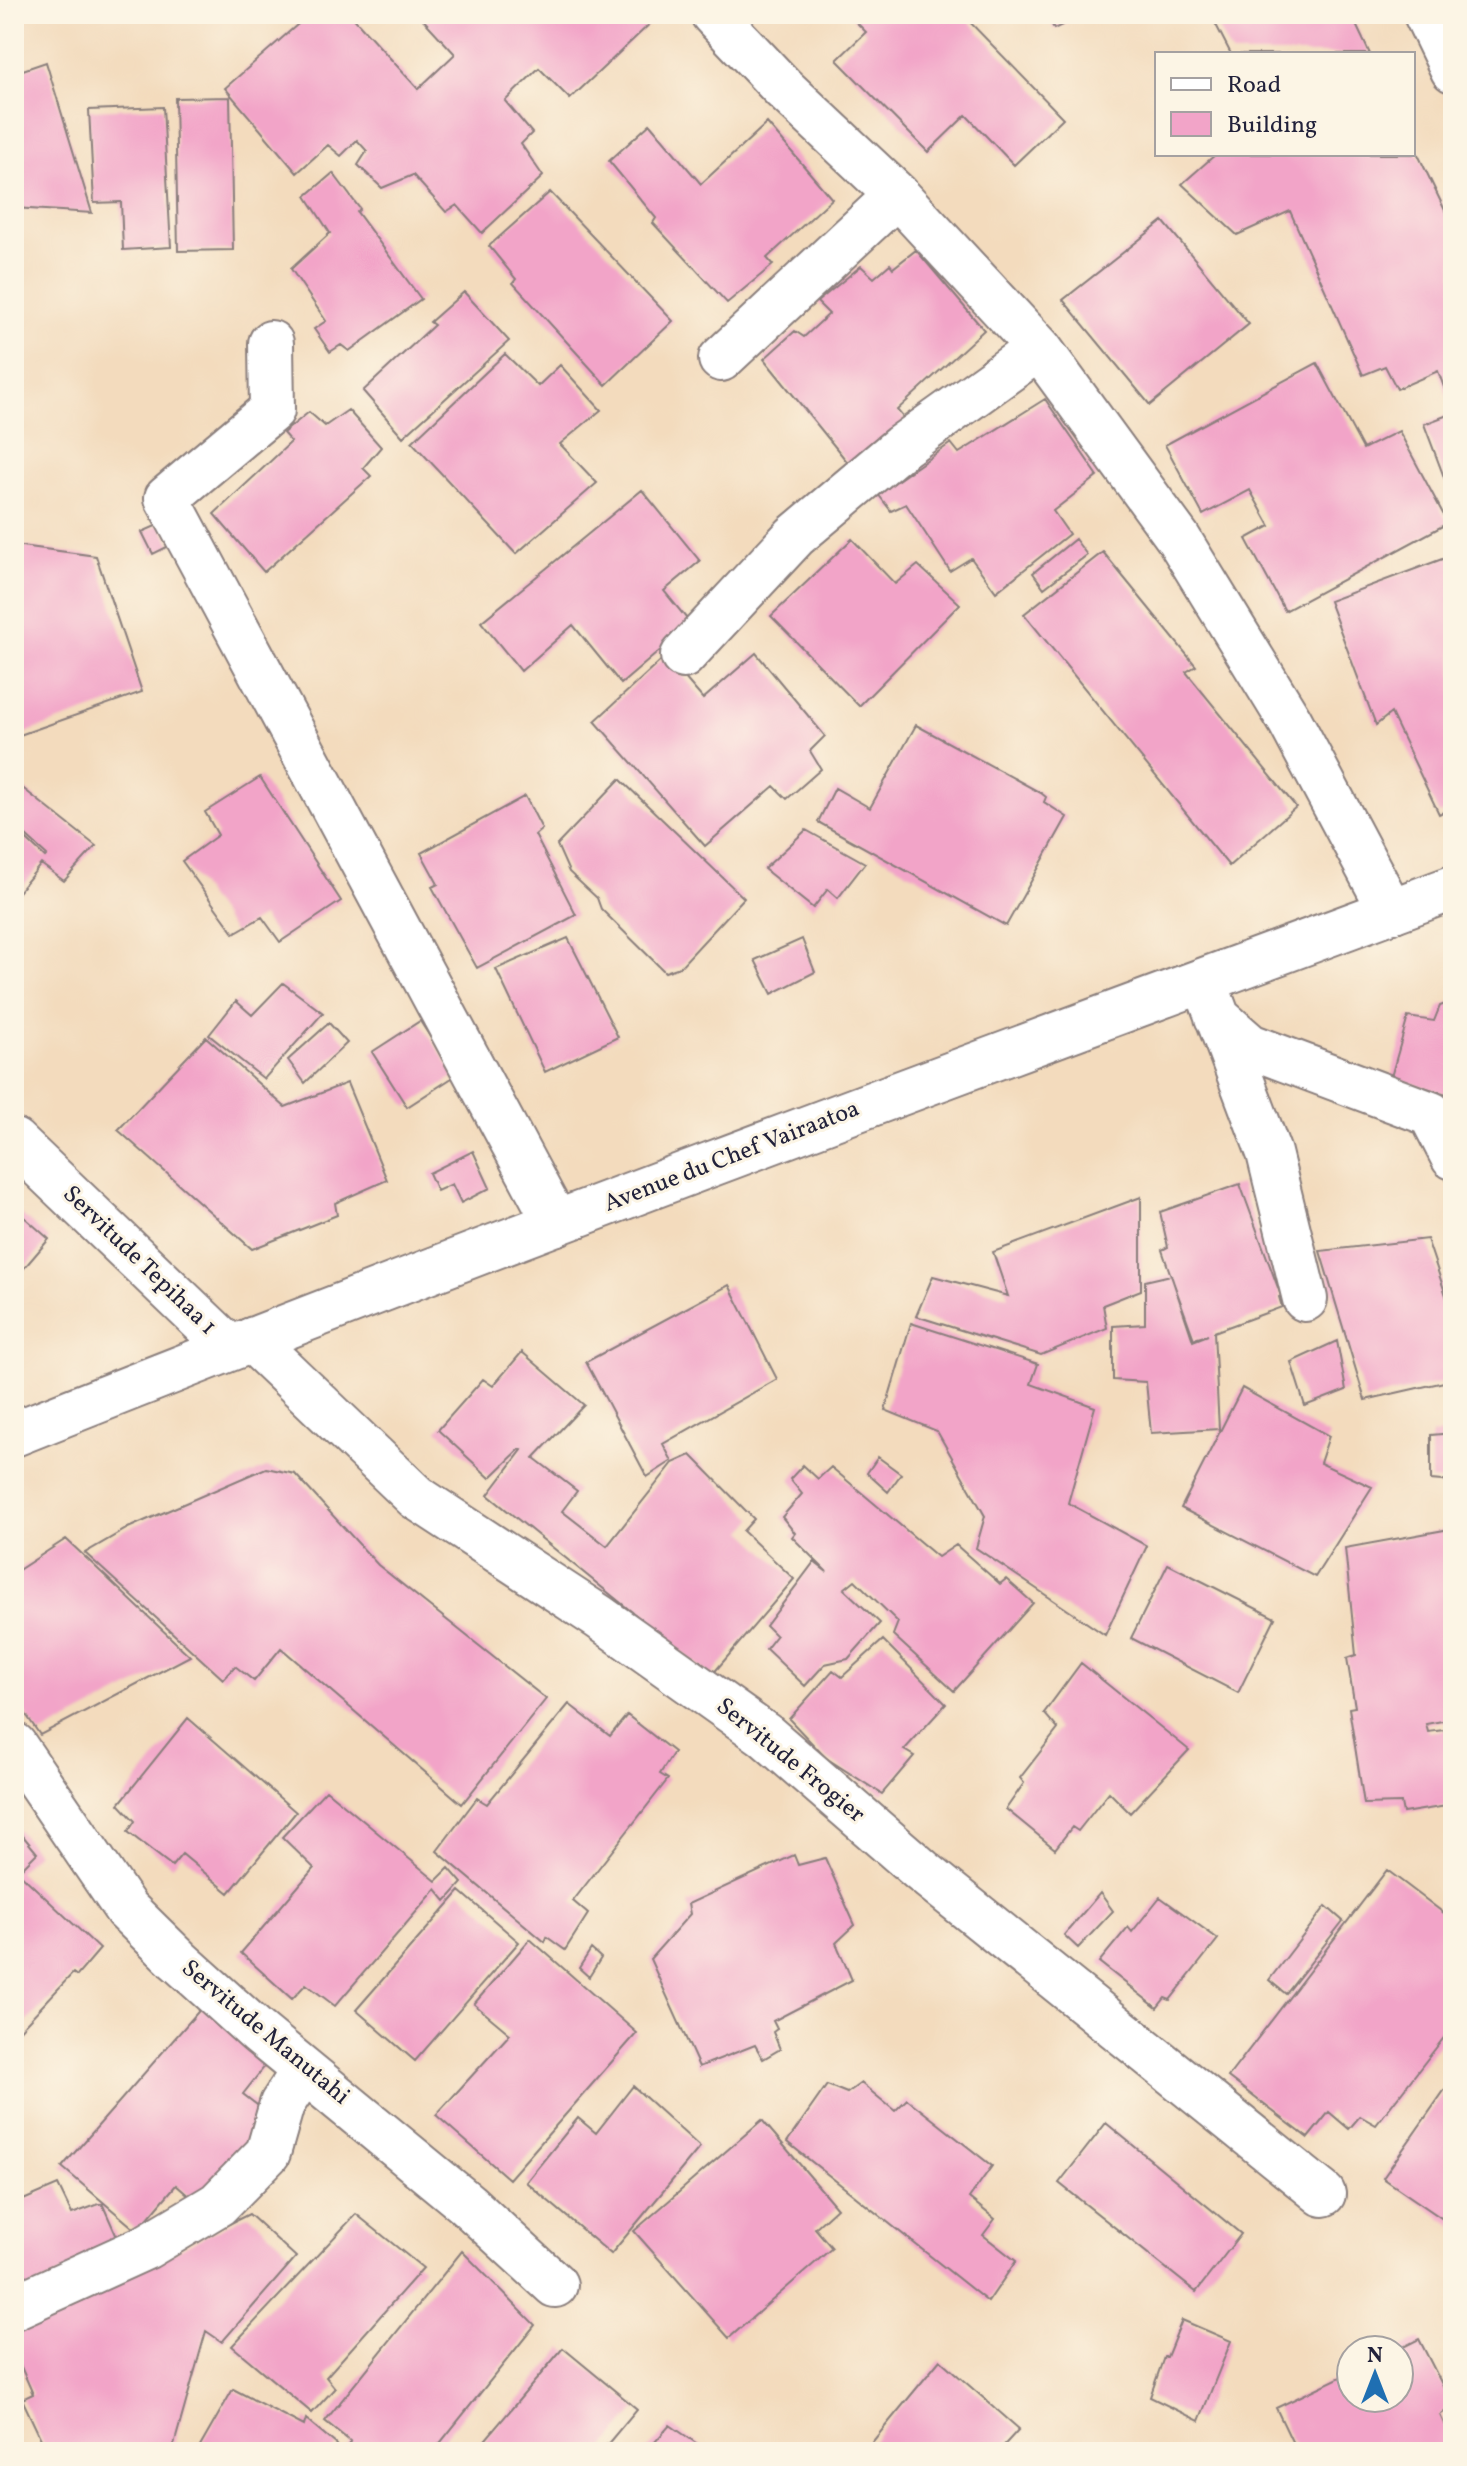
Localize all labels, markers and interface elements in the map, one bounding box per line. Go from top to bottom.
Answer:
legend [1155,52,1415,156]
text: Road [1227,69,1281,103]
text: Building [1227,109,1317,143]
street label: Avenue du Chef Vairaatoa [599,1093,865,1221]
street label: Servitude Tepihaa 1 [54,1178,224,1344]
street label: Servitude Frogier [708,1690,872,1832]
street label: Servitude Manutahi [174,1952,356,2114]
north arrow [1335,2334,1415,2414]
text: N [1367,2341,1383,2372]

